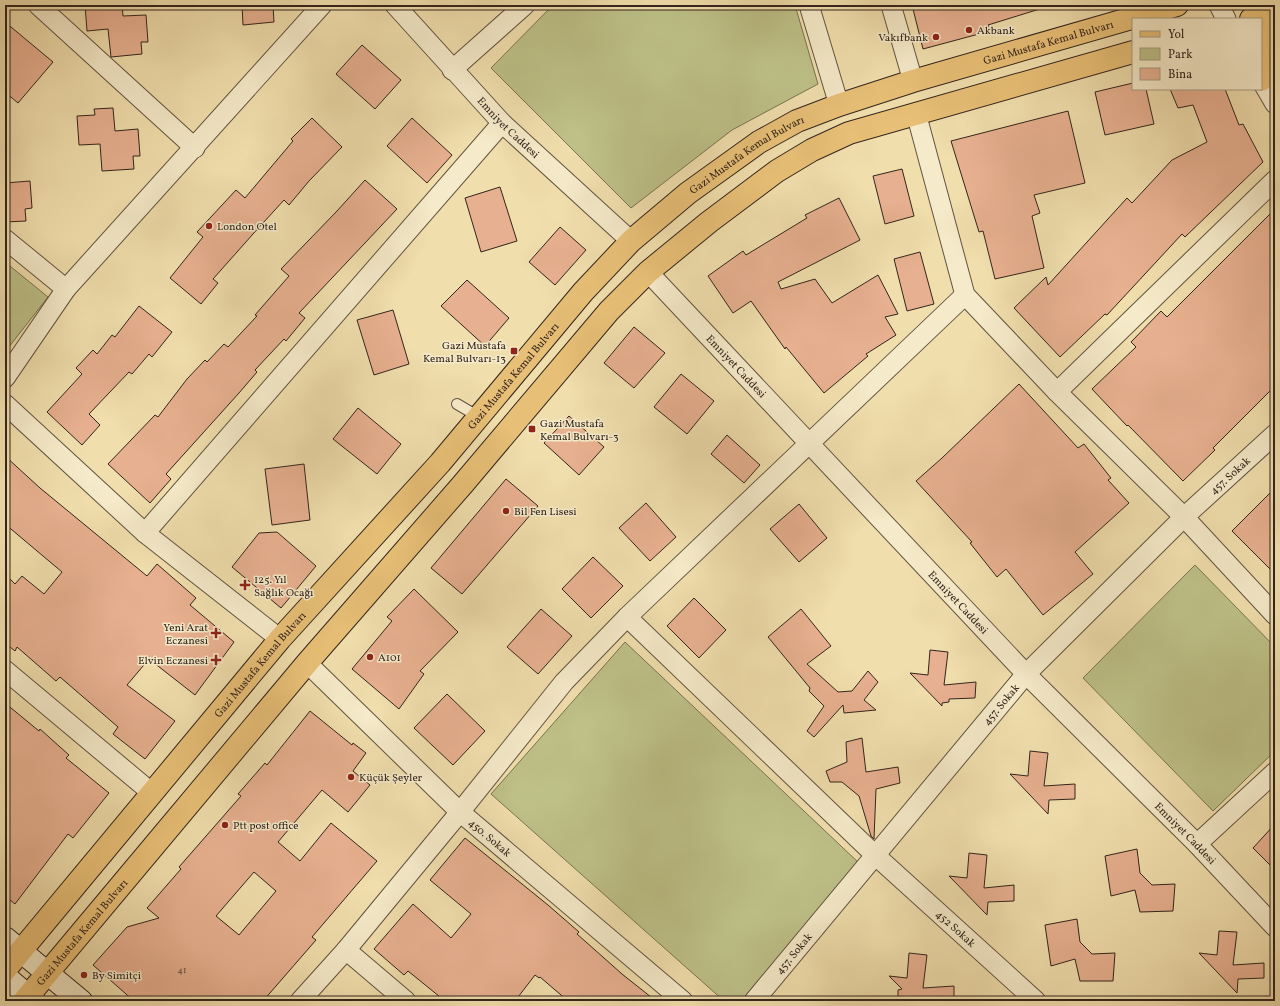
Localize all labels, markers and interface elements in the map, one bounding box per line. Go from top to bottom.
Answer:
street label: Gazi Mustafa Kemal Bulvarı [982,18,1116,69]
legend [1132,18,1262,90]
place label: Akbank [977,24,1015,39]
marker: Akbank [964,25,974,35]
text: Yol [1168,27,1185,43]
place label: Vakıfbank [878,31,928,46]
marker: Vakıfbank [931,32,941,42]
text: Park [1168,47,1193,63]
text: Bina [1168,67,1192,83]
street label: Emniyet Caddesi [473,94,542,162]
street label: Gazi Mustafa Kemal Bulvarı [687,113,807,199]
place label: London Otel [217,220,277,235]
marker: London Otel [204,221,214,231]
street label: Gazi Mustafa Kemal Bulvarı [465,320,563,433]
street label: Emniyet Caddesi [702,332,769,402]
place label: Gazi Mustafa Kemal Bulvarı-13 [423,339,507,367]
marker: Gazi Mustafa Kemal Bulvarı-13 [509,346,519,356]
place label: Gazi Mustafa Kemal Bulvarı-3 [540,417,619,445]
marker: Gazi Mustafa Kemal Bulvarı-3 [527,424,537,434]
street label: 457. Sokak [1207,454,1254,499]
place label: Bil Fen Lisesi [514,505,577,520]
marker: Bil Fen Lisesi [501,506,511,516]
street label: Emniyet Caddesi [924,568,991,638]
place label: 125. Yıl Sağlık Ocağı [254,573,313,601]
marker: 125. Yıl Sağlık Ocağı [239,579,251,591]
street label: Gazi Mustafa Kemal Bulvarı [212,609,310,722]
place label: Yeni Arat Eczanesi [163,621,208,649]
marker: Yeni Arat Eczanesi [211,628,221,638]
place label: A101 [378,651,401,666]
marker: A101 [365,652,375,662]
place label: Elvin Eczanesi [138,654,208,669]
marker: Elvin Eczanesi [211,655,221,665]
street label: 457. Sokak [980,681,1024,729]
place label: Küçük Şeyler [359,771,423,786]
marker: Küçük Şeyler [346,772,356,782]
street label: Emniyet Caddesi [1150,800,1218,868]
street label: 450. Sokak [464,816,514,861]
place label: Ptt post office [233,819,299,834]
marker: Ptt post office [220,820,230,830]
street label: Gazi Mustafa Kemal Bulvarı [34,876,132,989]
street label: 452 Sokak [932,908,978,952]
street label: 457. Sokak [773,930,817,978]
house number: 41 [178,964,186,977]
place label: By Simitçi [92,969,141,984]
marker: By Simitçi [79,970,89,980]

